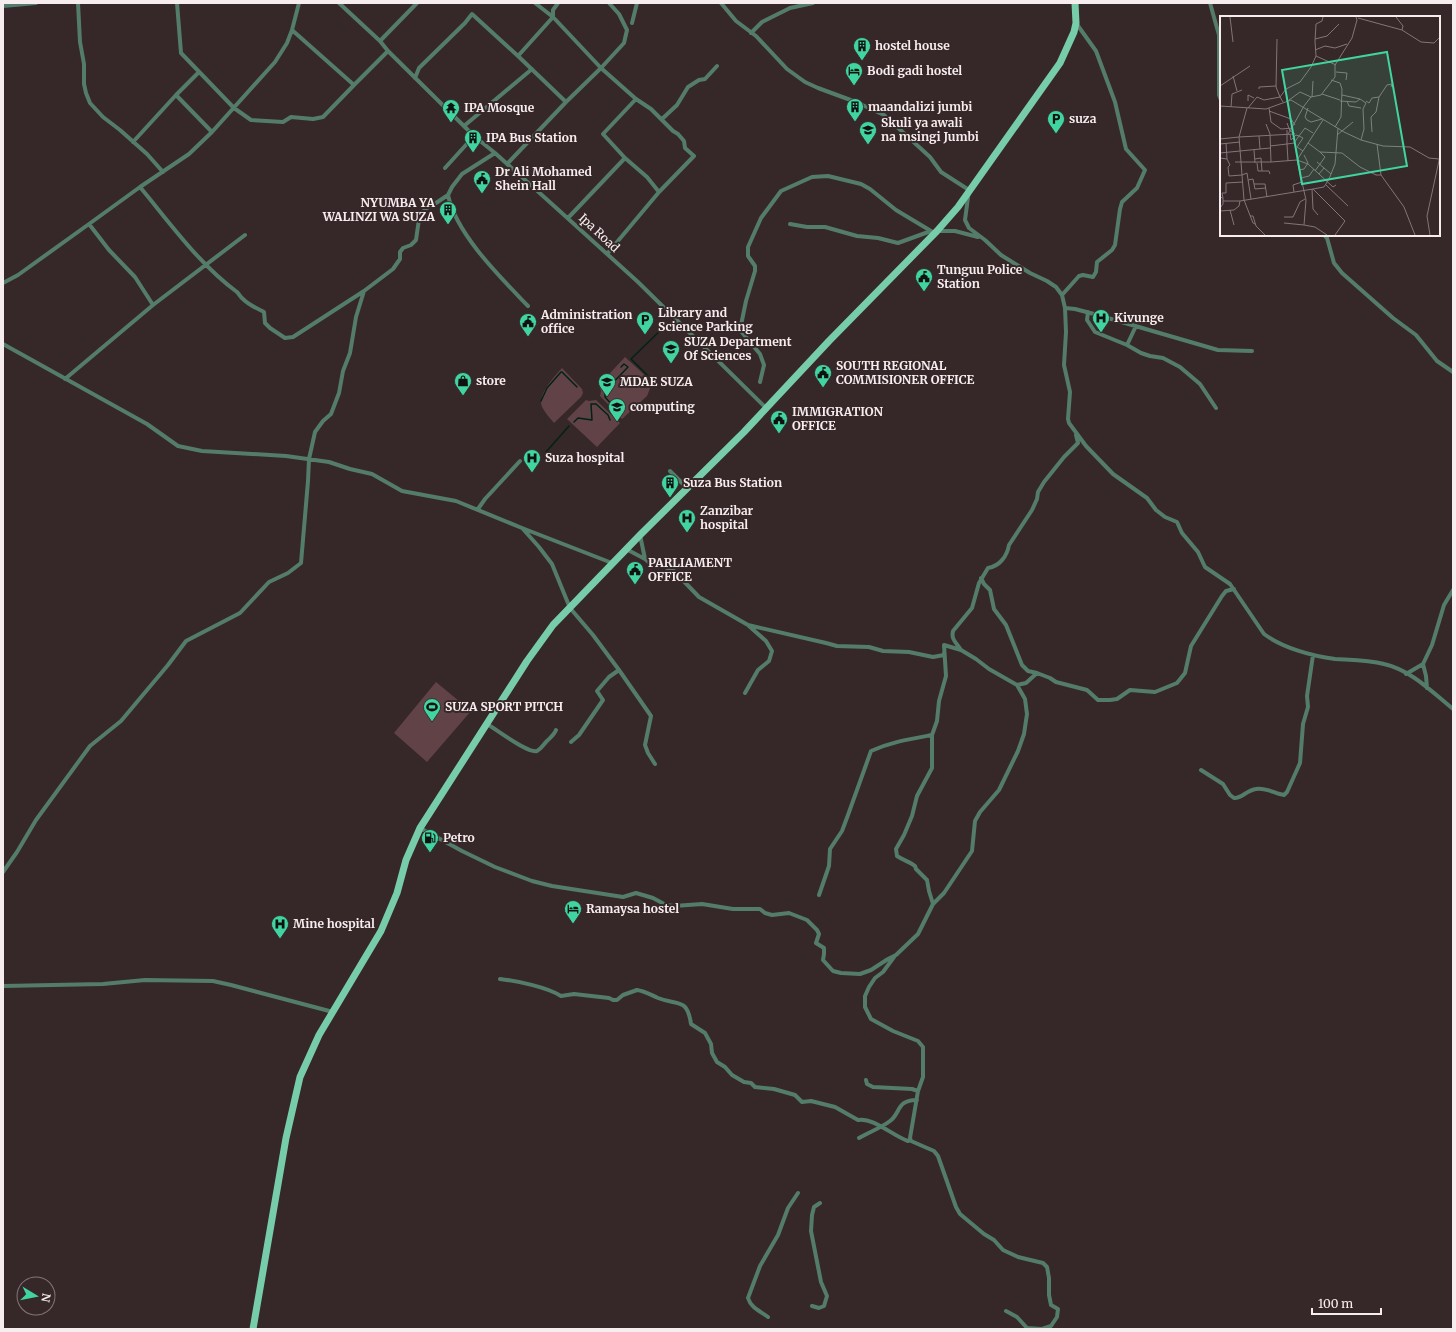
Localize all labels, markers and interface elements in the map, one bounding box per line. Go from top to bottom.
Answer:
inset map [1220,16,1440,236]
building icon: hostel house [852,36,872,61]
place label: hostel house [875,38,950,53]
hotel icon: Bodi gadi hostel [844,61,864,86]
place label: Bodi gadi hostel [867,63,962,78]
building icon: maandalizi jumbi [845,97,865,122]
temple icon: IPA Mosque [441,98,461,123]
place label: maandalizi jumbi [868,99,972,114]
place label: IPA Mosque [464,100,535,115]
parking icon: suza [1046,109,1066,134]
place label: suza [1069,111,1097,126]
place label: Skuli ya awali na msingi Jumbi [881,115,979,144]
school or university icon: Skuli ya awali na msingi Jumbi [858,120,878,145]
building icon: IPA Bus Station [463,128,483,153]
place label: IPA Bus Station [486,130,577,145]
place label: Dr Ali Mohamed Shein Hall [495,164,593,193]
public building icon: Dr Ali Mohamed Shein Hall [472,169,492,194]
place label: NYUMBA YA WALINZI WA SUZA [322,195,436,224]
building icon: NYUMBA YA WALINZI WA SUZA [438,200,458,225]
street label: Ipa Road [576,210,623,255]
place label: Tunguu Police Station [937,262,1023,291]
public building icon: Tunguu Police Station [914,267,934,292]
place label: Library and Science Parking [658,305,753,334]
place label: Administration office [540,307,633,336]
hospital icon: Kivunge [1091,308,1111,333]
parking icon: Library and Science Parking [635,310,655,335]
place label: Kivunge [1114,310,1164,325]
public building icon: Administration office [518,312,538,337]
place label: SUZA Department Of Sciences [684,334,792,363]
school or university icon: SUZA Department Of Sciences [661,339,681,364]
place label: SOUTH REGIONAL COMMISIONER OFFICE [836,358,975,387]
public building icon: SOUTH REGIONAL COMMISIONER OFFICE [813,363,833,388]
shop icon: store [453,371,473,396]
school or university icon: MDAE SUZA [597,372,617,397]
place label: store [476,373,506,388]
place label: MDAE SUZA [620,374,693,389]
school or university icon: computing [607,397,627,422]
place label: computing [630,399,695,414]
place label: IMMIGRATION OFFICE [792,404,883,433]
public building icon: IMMIGRATION OFFICE [769,409,789,434]
hospital icon: Suza hospital [522,448,542,473]
place label: Suza hospital [545,450,625,465]
building icon: Suza Bus Station [660,473,680,498]
place label: Suza Bus Station [683,475,782,490]
place label: Zanzibar hospital [700,503,754,532]
hospital icon: Zanzibar hospital [677,508,697,533]
place label: PARLIAMENT OFFICE [648,555,732,584]
public building icon: PARLIAMENT OFFICE [625,560,645,585]
sports icon: SUZA SPORT PITCH [422,697,442,722]
place label: SUZA SPORT PITCH [445,699,563,714]
fuel station icon: Petro [420,828,440,853]
place label: Petro [443,830,475,845]
hotel icon: Ramaysa hostel [563,899,583,924]
place label: Ramaysa hostel [586,901,679,916]
hospital icon: Mine hospital [270,914,290,939]
place label: Mine hospital [293,916,375,931]
north arrow [16,1276,56,1316]
scale bar [1312,1290,1381,1316]
text: N [38,1292,53,1304]
text: 100 m [1318,1296,1353,1311]

